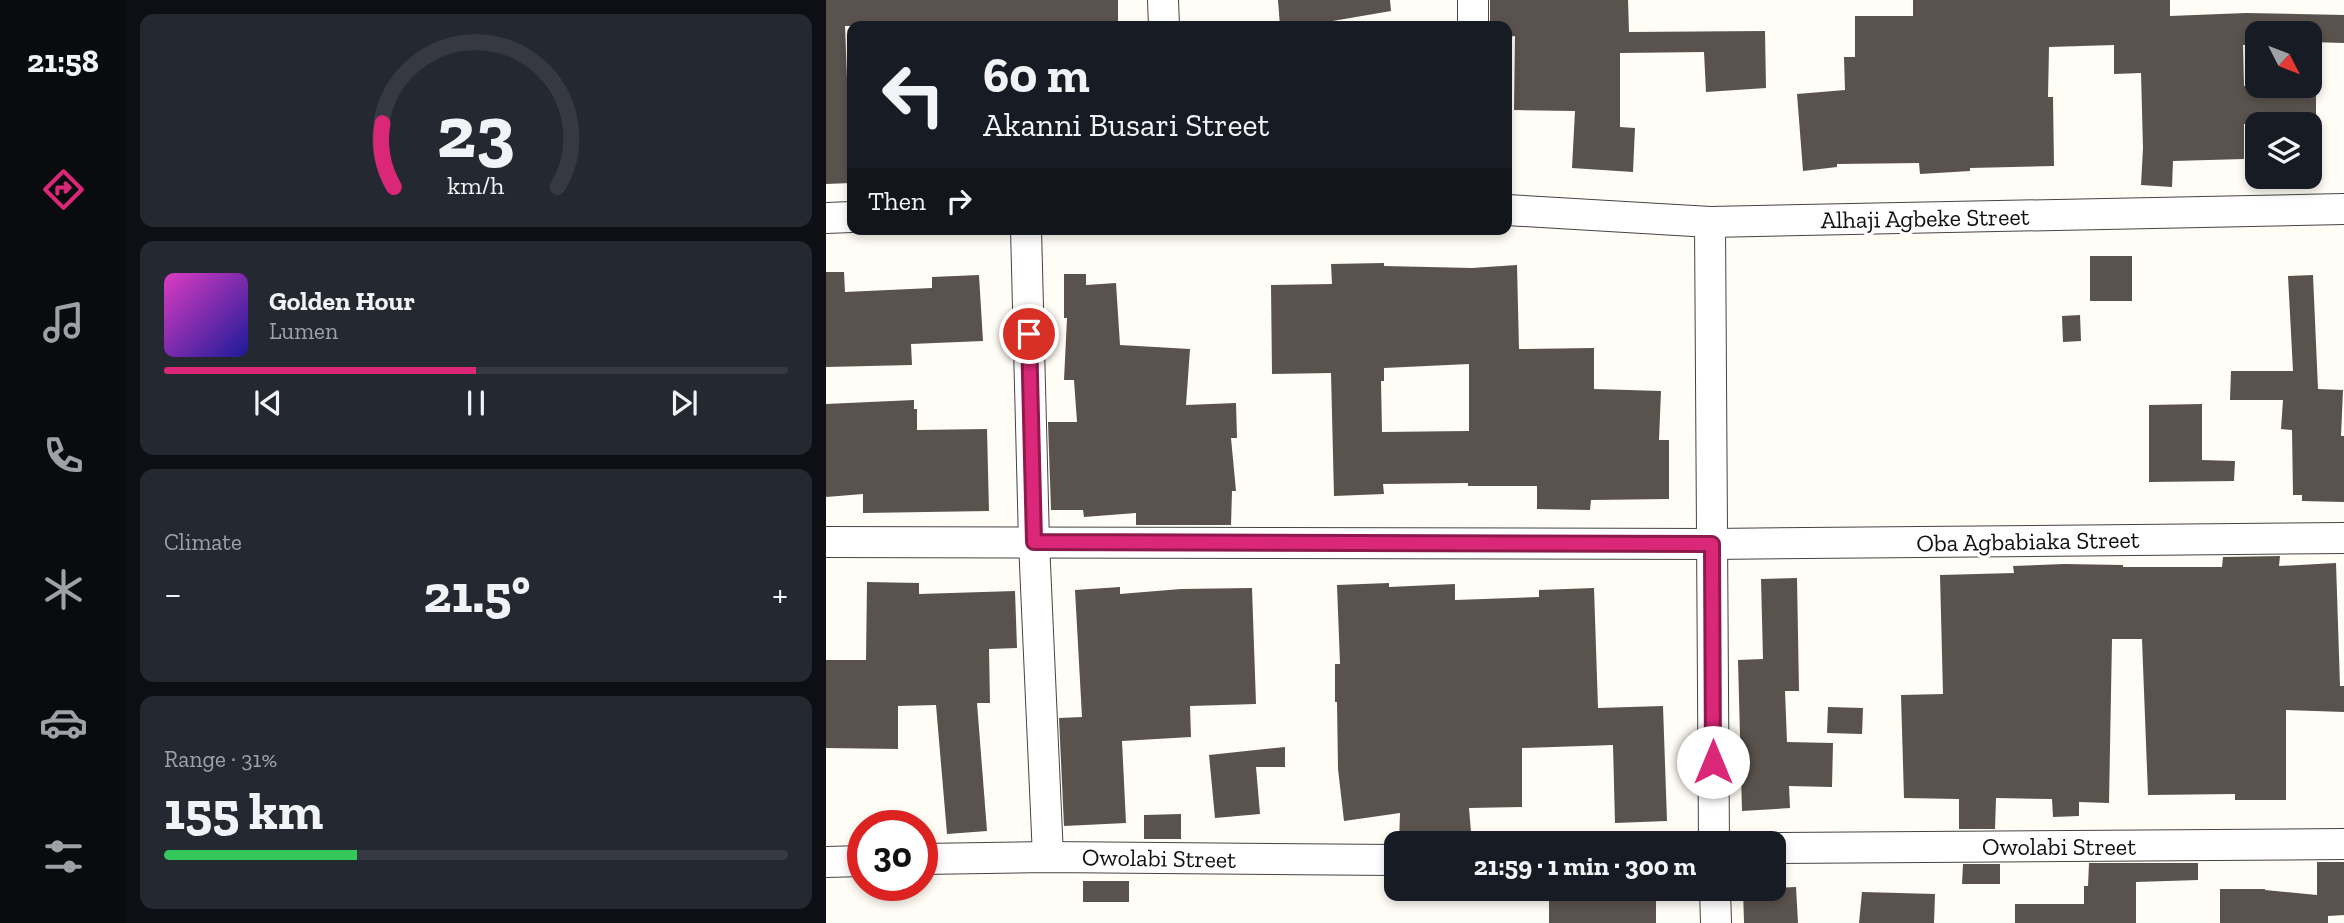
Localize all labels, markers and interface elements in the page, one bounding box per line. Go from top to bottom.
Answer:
north arrow [2245,21,2322,98]
map controls [2245,21,2322,189]
text: 21:58 [27,42,99,80]
text: 60 m [983,46,1090,105]
icon: left [868,49,959,140]
text: 23 [437,88,515,176]
text: Akanni Busari Street [983,106,1269,144]
button: layers [2245,112,2322,189]
icon: directions [39,165,88,214]
text: km/h [447,169,505,199]
icon: right [940,182,978,220]
text: Then [868,185,926,217]
street label: Alhaji Agbeke Street [1820,202,2030,234]
text: Golden Hour [269,285,415,317]
icon: music [39,298,88,347]
pin [999,304,1059,364]
icon: arrive [1010,315,1048,353]
text: Lumen [269,317,338,345]
icon: previous [249,384,287,422]
icon: pause [457,384,495,422]
icon: next [665,384,703,422]
icon: phone [39,431,88,480]
street label: Oba Agbabiaka Street [1916,525,2140,557]
text: Climate [164,528,242,556]
text: 21.5° [423,563,530,625]
icon: climate [39,565,88,614]
text: − [164,571,182,617]
text: + [772,571,788,617]
icon: car [39,698,88,747]
position arrow [1676,725,1750,799]
text: Range · 31% [164,745,277,773]
text: 155 km [164,780,323,842]
speed limit sign: 30 [847,810,938,901]
icon: filters [39,832,88,881]
street label: Owolabi Street [1982,832,2136,861]
street label: Owolabi Street [1082,842,1236,874]
text: 21:59 · 1 min · 300 m [1474,850,1696,882]

